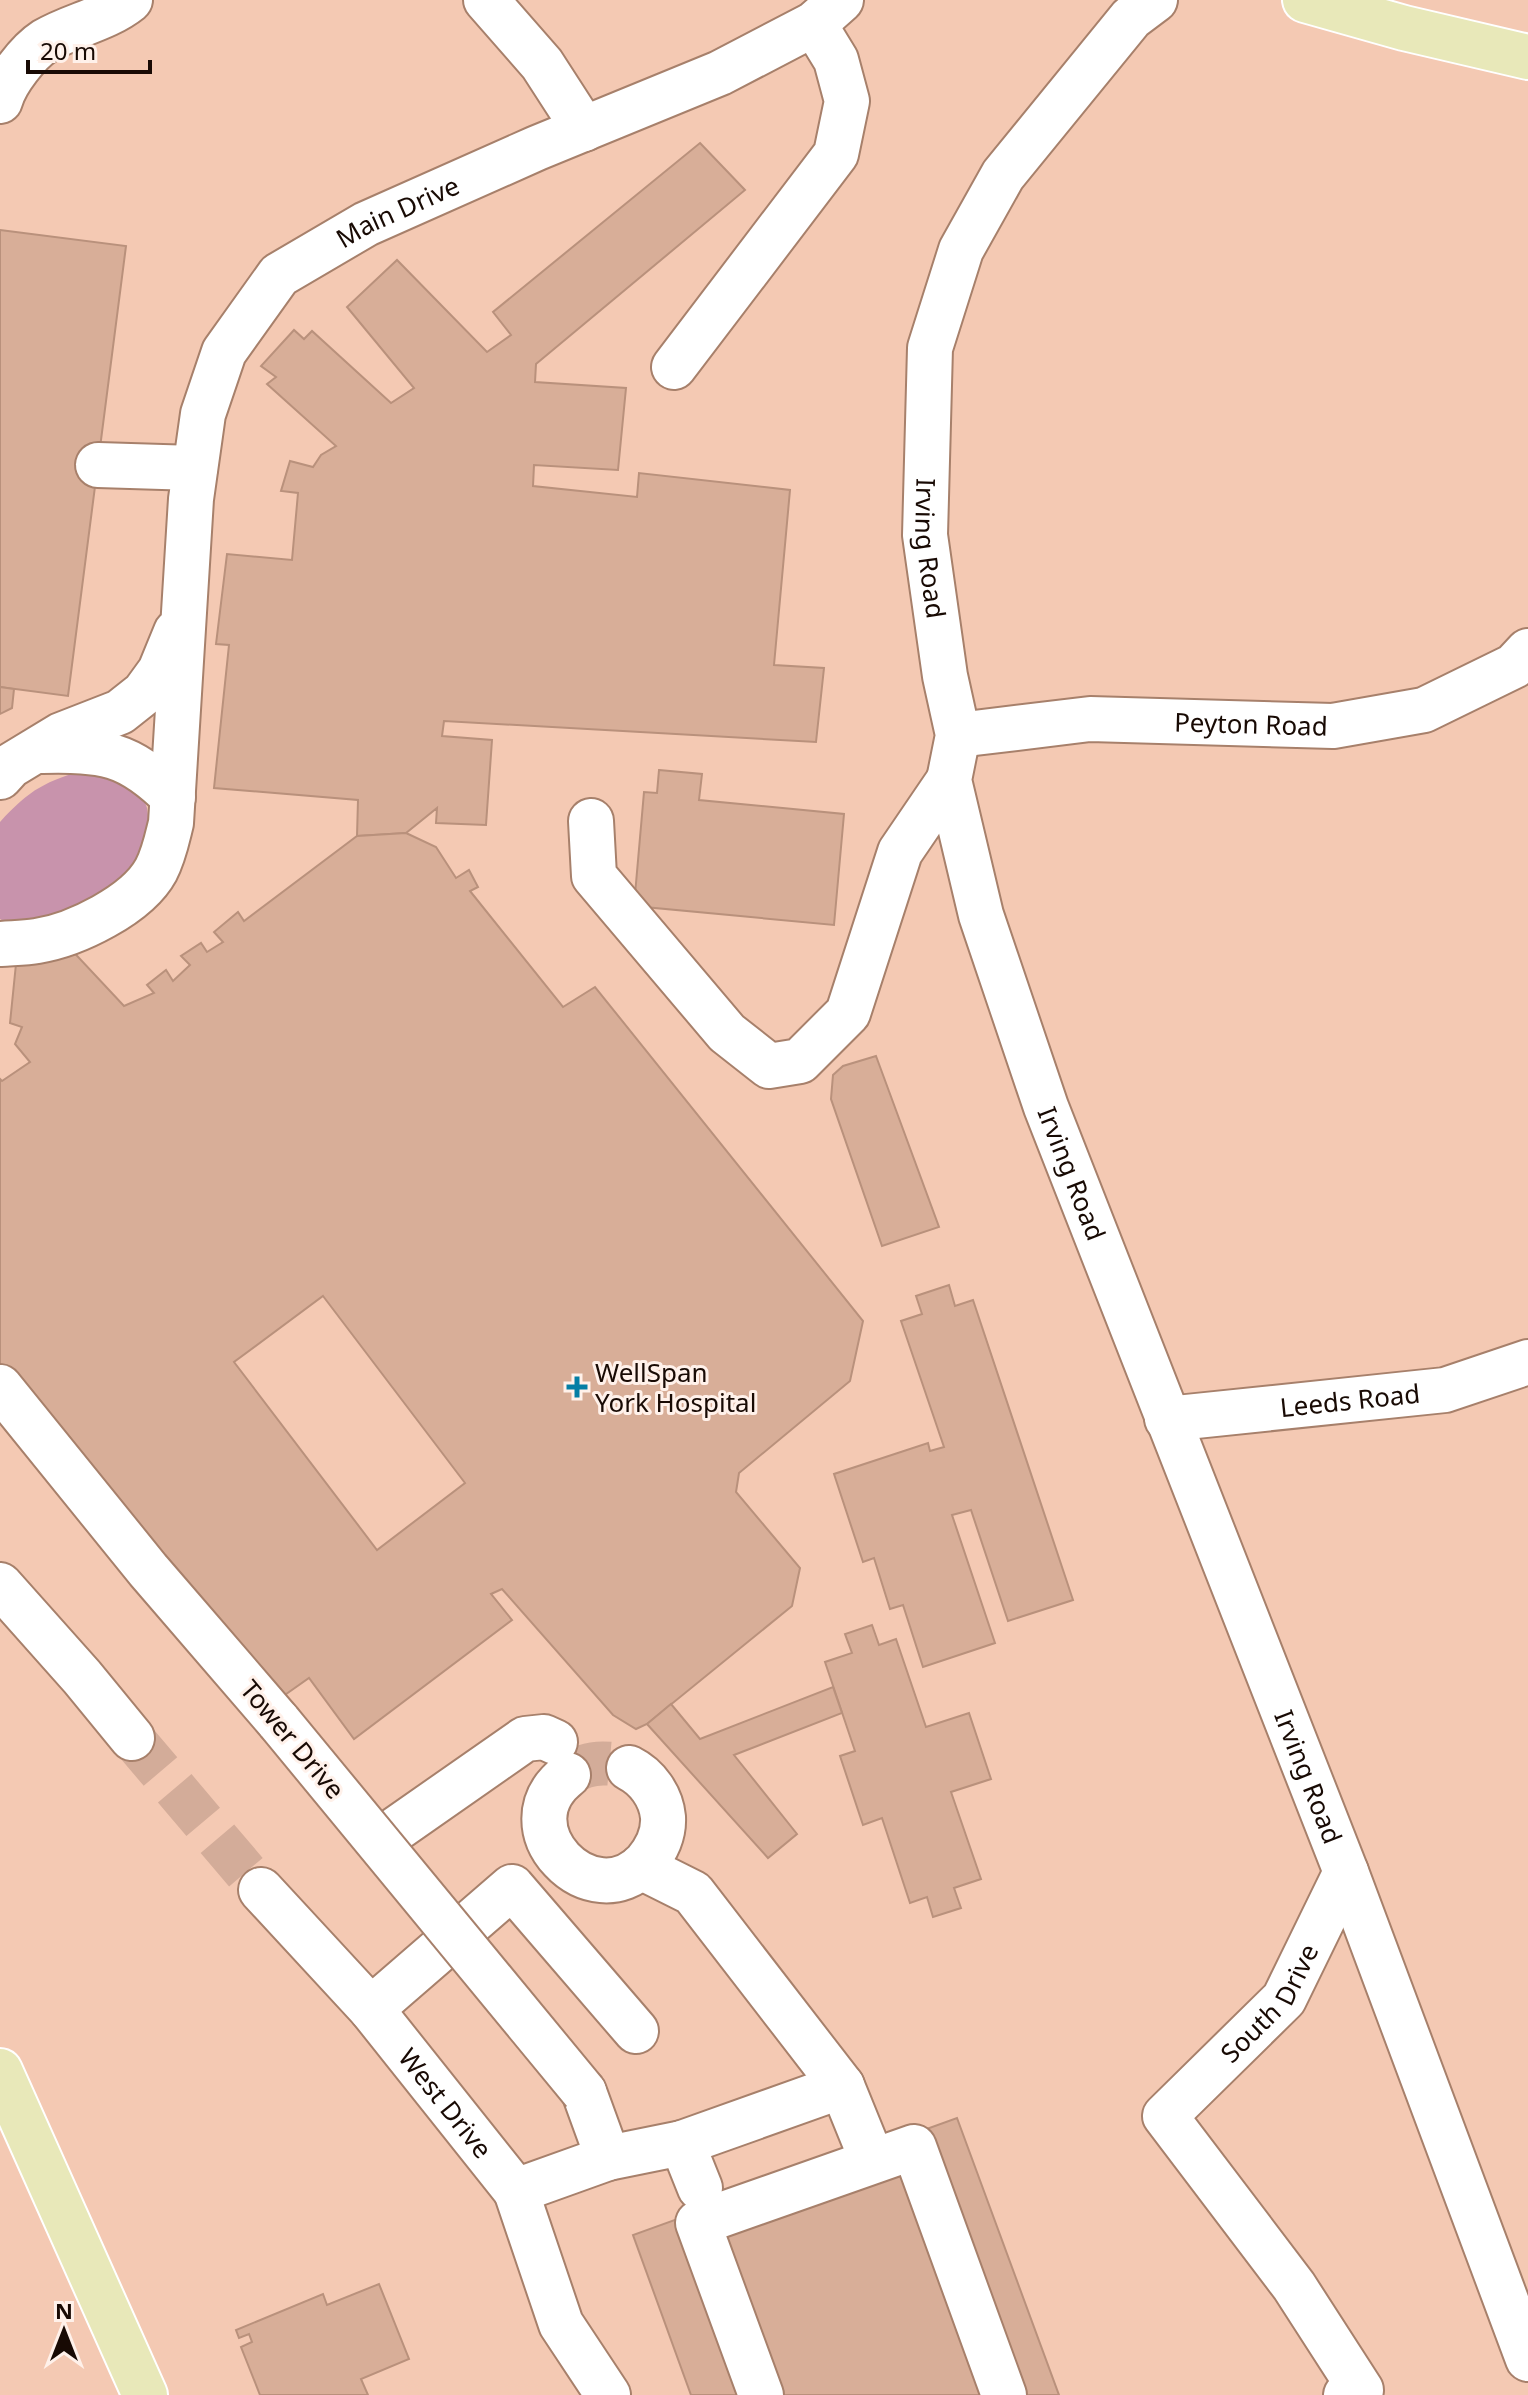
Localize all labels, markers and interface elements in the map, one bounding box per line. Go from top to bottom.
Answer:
scale bar [28,24,150,74]
text: 20 m [40,34,96,67]
street label: Main Drive [329,167,465,256]
street label: Irving Road [907,478,955,621]
street label: Peyton Road [1174,703,1328,744]
street label: Irving Road [1030,1101,1115,1246]
place label: WellSpan York Hospital [595,1354,756,1420]
street label: Leeds Road [1278,1375,1422,1425]
marker: WellSpan York Hospital [566,1376,588,1398]
street label: Tower Drive [233,1672,353,1806]
street label: Irving Road [1266,1705,1351,1849]
street label: South Drive [1212,1938,1326,2070]
street label: West Drive [391,2040,501,2165]
north arrow [24,2291,104,2371]
text: N [55,2295,73,2325]

